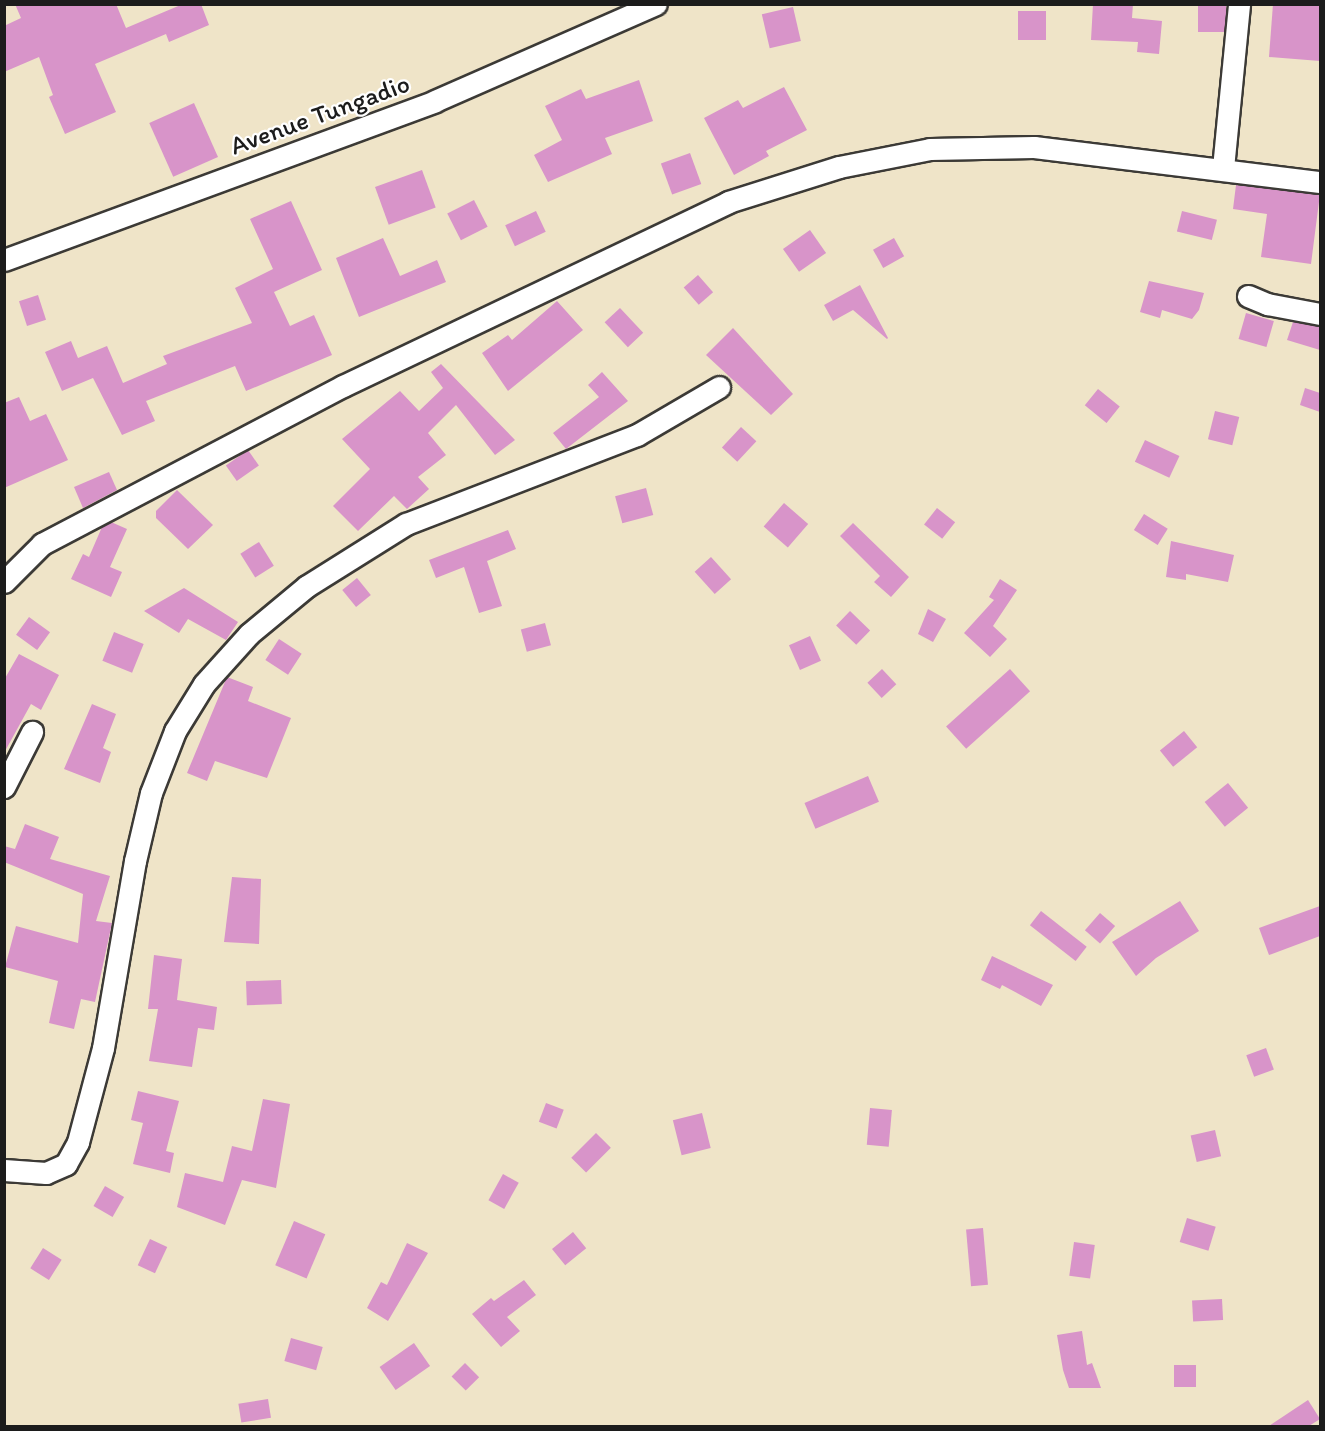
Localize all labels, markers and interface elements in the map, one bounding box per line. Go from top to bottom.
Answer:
street label: Avenue Tungadio [226,68,414,162]

